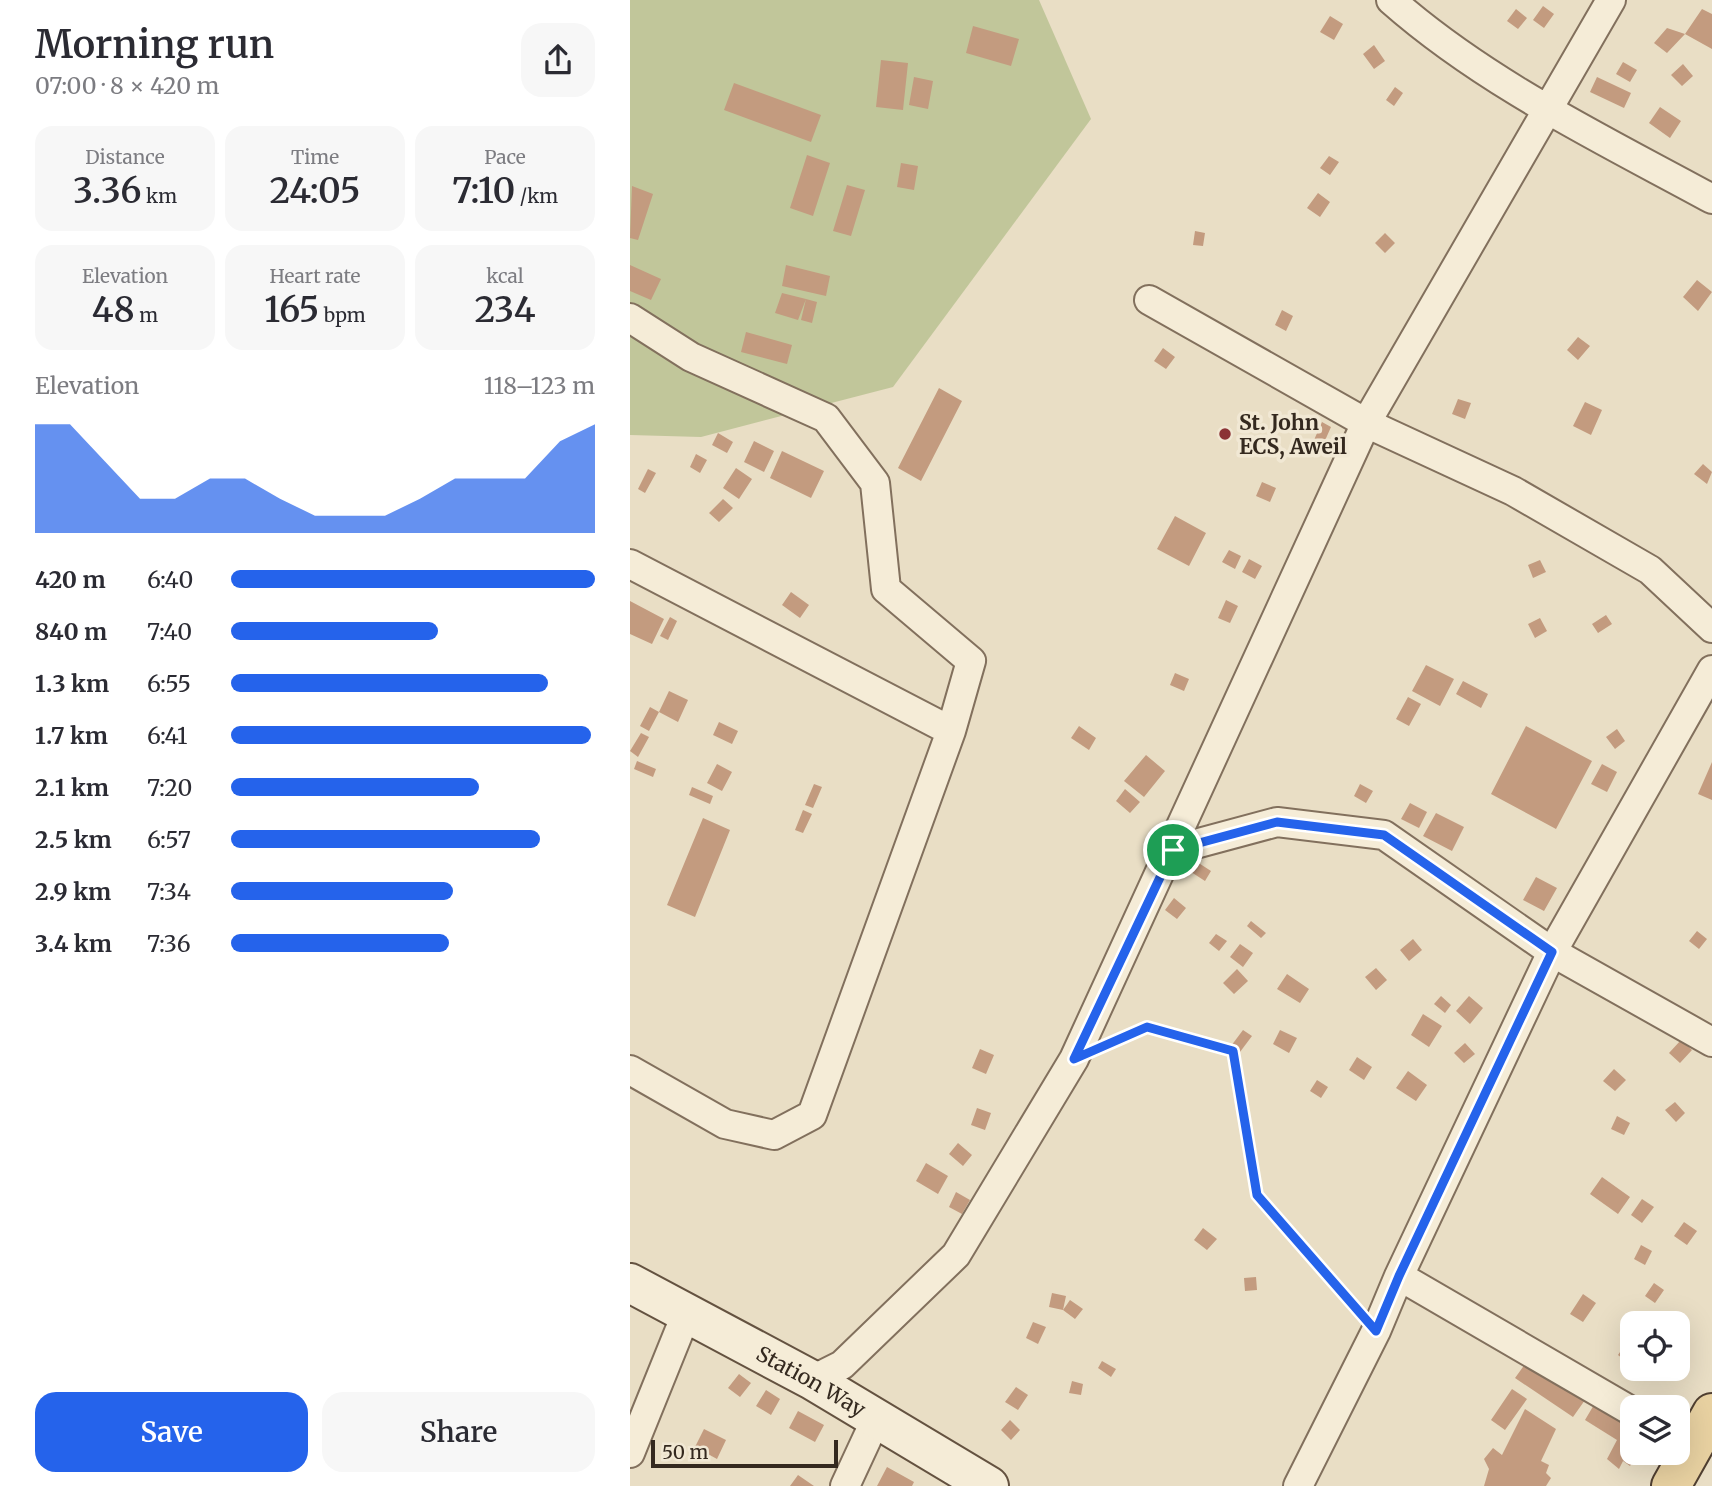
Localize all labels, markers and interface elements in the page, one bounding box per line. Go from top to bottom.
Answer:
text: Morning run [35,21,274,68]
button: share [521,23,595,97]
text: 07:00 · 8 × 420 m [35,71,219,100]
text: Distance [85,145,165,169]
text: Time [291,145,339,169]
text: Pace [484,145,526,169]
text: 3.36 [73,169,142,213]
text: 24:05 [269,169,361,213]
text: 7:10 [452,169,515,213]
text: km [142,184,177,208]
text: /km [515,184,558,208]
text: Elevation [82,264,168,288]
text: Heart rate [270,264,360,288]
text: kcal [486,264,524,288]
text: 48 [92,288,135,332]
text: 165 [264,288,319,332]
text: 234 [475,288,536,332]
text: m [135,303,158,327]
text: bpm [319,303,366,327]
text: Elevation [35,371,139,400]
text: 118–123 m [484,371,595,400]
place label: St. John ECS, Aweil [1239,409,1347,460]
marker: St. John ECS, Aweil [1217,426,1233,442]
text: 420 m [35,565,106,594]
text: 6:40 [147,565,193,594]
text: 840 m [35,617,107,646]
text: 7:40 [147,617,192,646]
text: 1.3 km [35,669,109,698]
text: 6:55 [147,669,191,698]
text: 1.7 km [35,721,108,750]
text: 6:41 [147,721,188,750]
text: 2.1 km [35,773,109,802]
text: 7:20 [147,773,192,802]
pin [1143,820,1203,880]
text: 2.5 km [35,825,112,854]
text: 6:57 [147,825,191,854]
icon: arrive [1154,831,1192,869]
text: 2.9 km [35,877,111,906]
text: 7:34 [147,877,191,906]
text: 3.4 km [35,929,112,958]
text: 7:36 [147,929,191,958]
map controls [1620,1311,1690,1465]
button: locate [1620,1311,1690,1381]
street label: Station Way [752,1339,871,1423]
button: Save [35,1392,308,1472]
button: Share [322,1392,595,1472]
button: layers [1620,1395,1690,1465]
scale bar [651,1437,838,1469]
text: 50 m [662,1440,708,1464]

